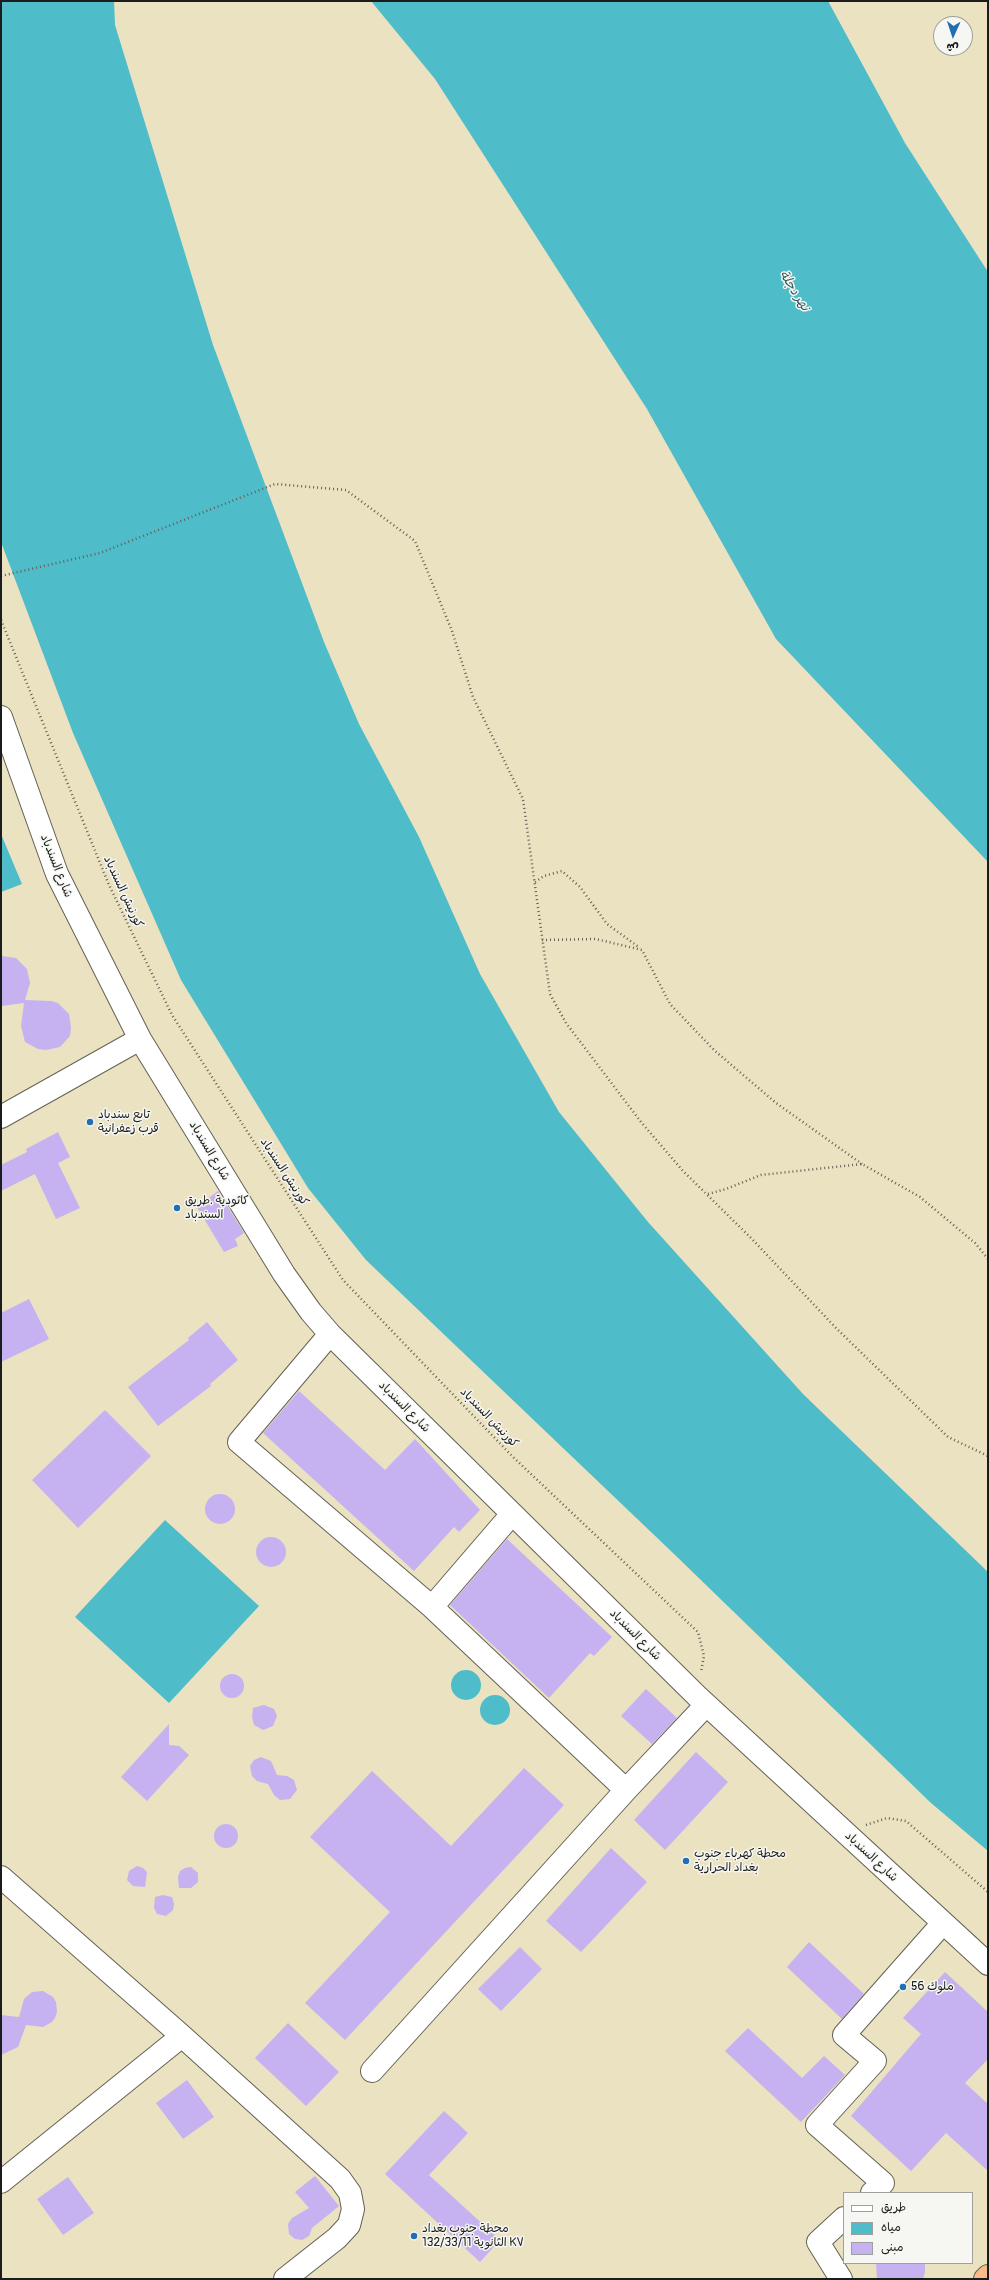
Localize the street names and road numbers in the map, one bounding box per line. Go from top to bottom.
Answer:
street label: شارع السندباد [37,832,75,900]
street label: كورنيش السندباد [100,854,146,930]
street label: شارع السندباد [186,1119,232,1183]
street label: كورنيش السندباد [257,1135,311,1209]
street label: شارع السندباد [375,1378,433,1436]
street label: كورنيش السندباد [457,1385,521,1451]
street label: شارع السندباد [606,1606,664,1664]
street label: شارع السندباد [842,1829,900,1885]

